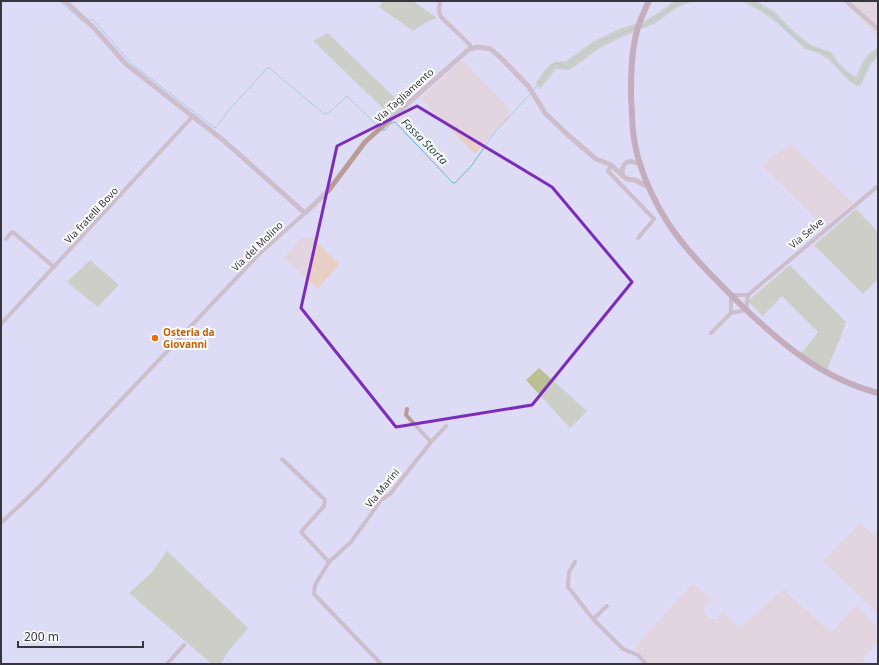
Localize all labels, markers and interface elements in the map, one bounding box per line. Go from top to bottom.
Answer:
street label: Via Tagliamento [371,65,437,125]
water label: Fossa Storta [399,115,452,168]
street label: Via fratelli Bovo [61,184,121,246]
street label: Via Selve [786,214,827,252]
street label: Via del Molino [228,218,286,274]
place label: Osteria da Giovanni [163,325,215,351]
marker: Osteria da Giovanni [150,333,160,343]
street label: Via Marini [362,466,402,510]
scale bar [18,623,143,649]
text: 200 m [24,628,59,645]

